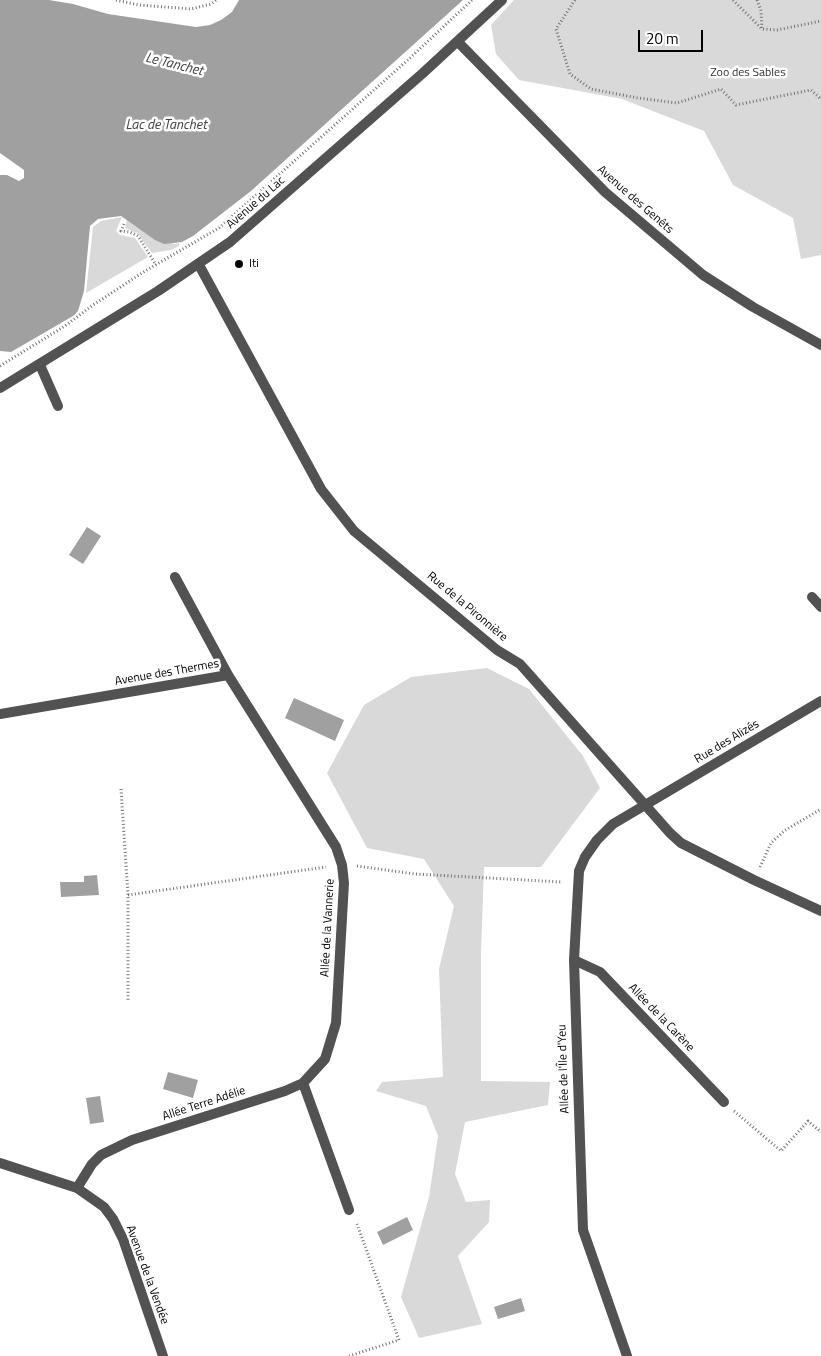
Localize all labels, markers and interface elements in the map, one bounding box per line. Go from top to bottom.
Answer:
scale bar [641,20,706,52]
text: 20 m [646,27,679,50]
water label: Le Tanchet [144,50,204,80]
park label: Zoo des Sables [710,66,786,80]
water label: Lac de Tanchet [125,118,207,134]
street label: Avenue des Genêts [594,163,676,237]
street label: Avenue du Lac [224,174,288,232]
place label: Iti [249,257,259,271]
marker: Iti [233,258,245,270]
street label: Rue de la Pironnière [424,569,510,645]
street label: Avenue des Thermes [114,657,220,689]
street label: Rue des Alizés [692,717,762,767]
street label: Allée de la Vannerie [318,878,338,978]
street label: Allée de la Carène [625,981,697,1055]
street label: Allée de l'Île d'Yeu [555,1024,573,1114]
street label: Allée Terre Adélie [161,1084,247,1124]
street label: Avenue de la Vendée [122,1224,172,1326]

